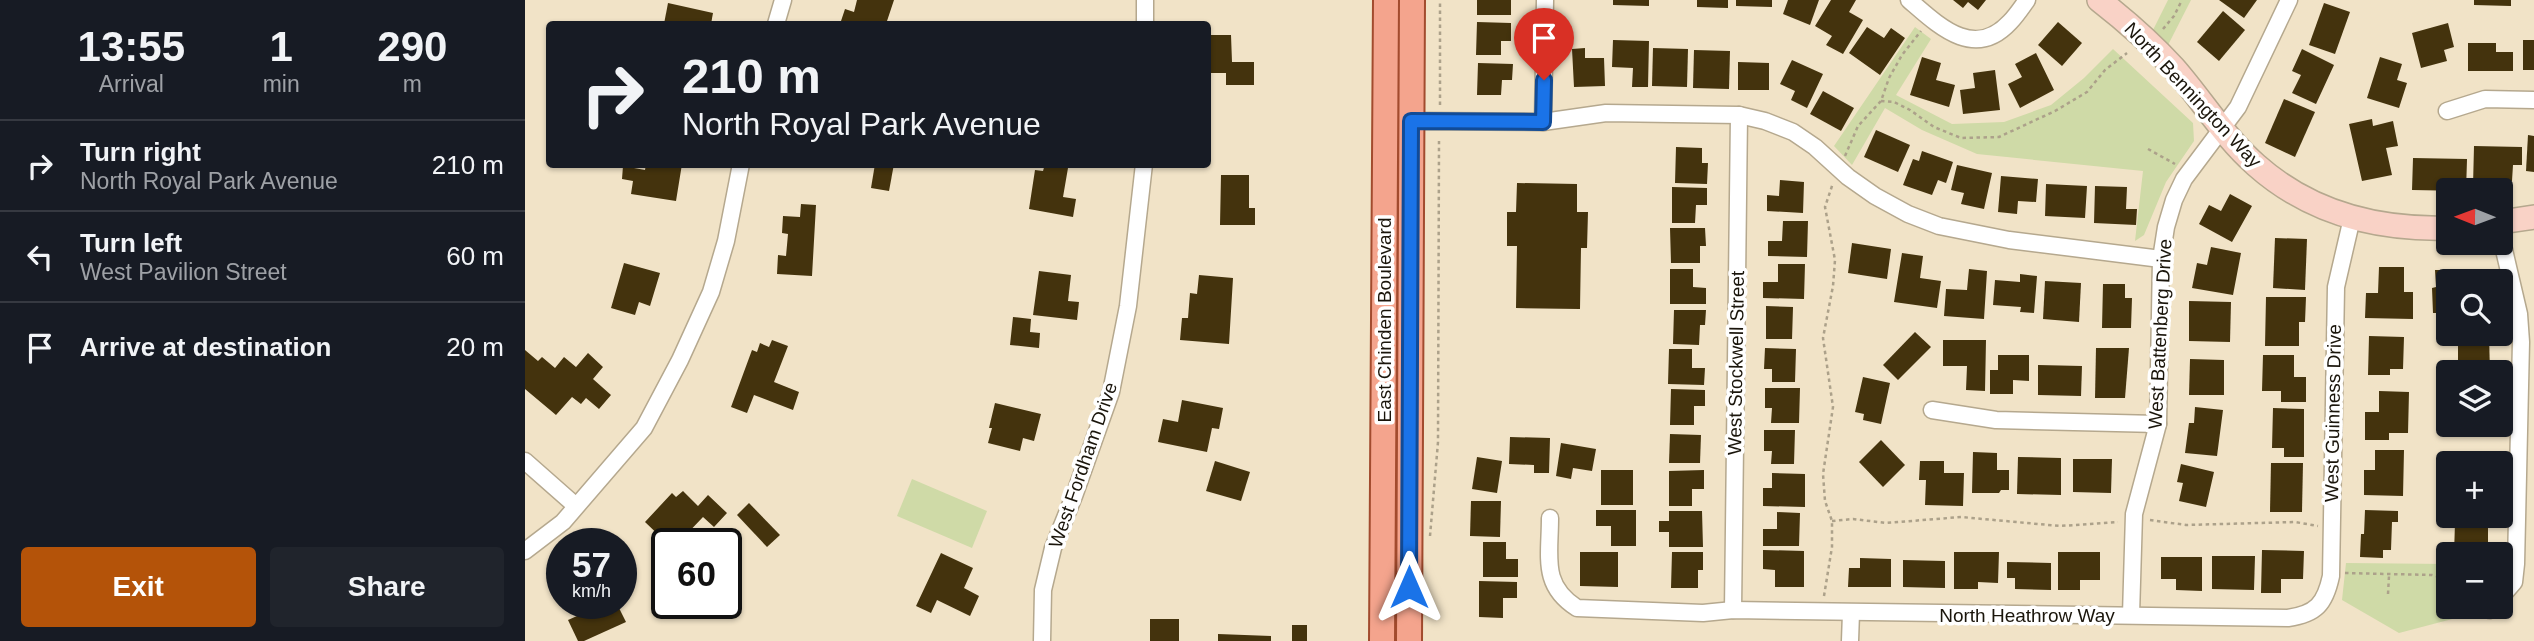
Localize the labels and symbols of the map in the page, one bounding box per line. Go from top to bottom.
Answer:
pin [1514,8,1574,80]
street label: North Bennington Way [2120,18,2266,172]
north arrow [2436,178,2513,256]
street label: East Chinden Boulevard [1374,218,1395,422]
street label: West Battenberg Drive [2145,238,2175,430]
street label: West Stockwell Street [1724,270,1748,455]
street label: West Guinness Drive [2321,324,2345,502]
street label: West Fordham Drive [1045,379,1121,551]
speed limit sign: 60 [651,528,742,619]
position arrow [1372,550,1446,624]
street label: North Heathrow Way [1939,605,2115,626]

